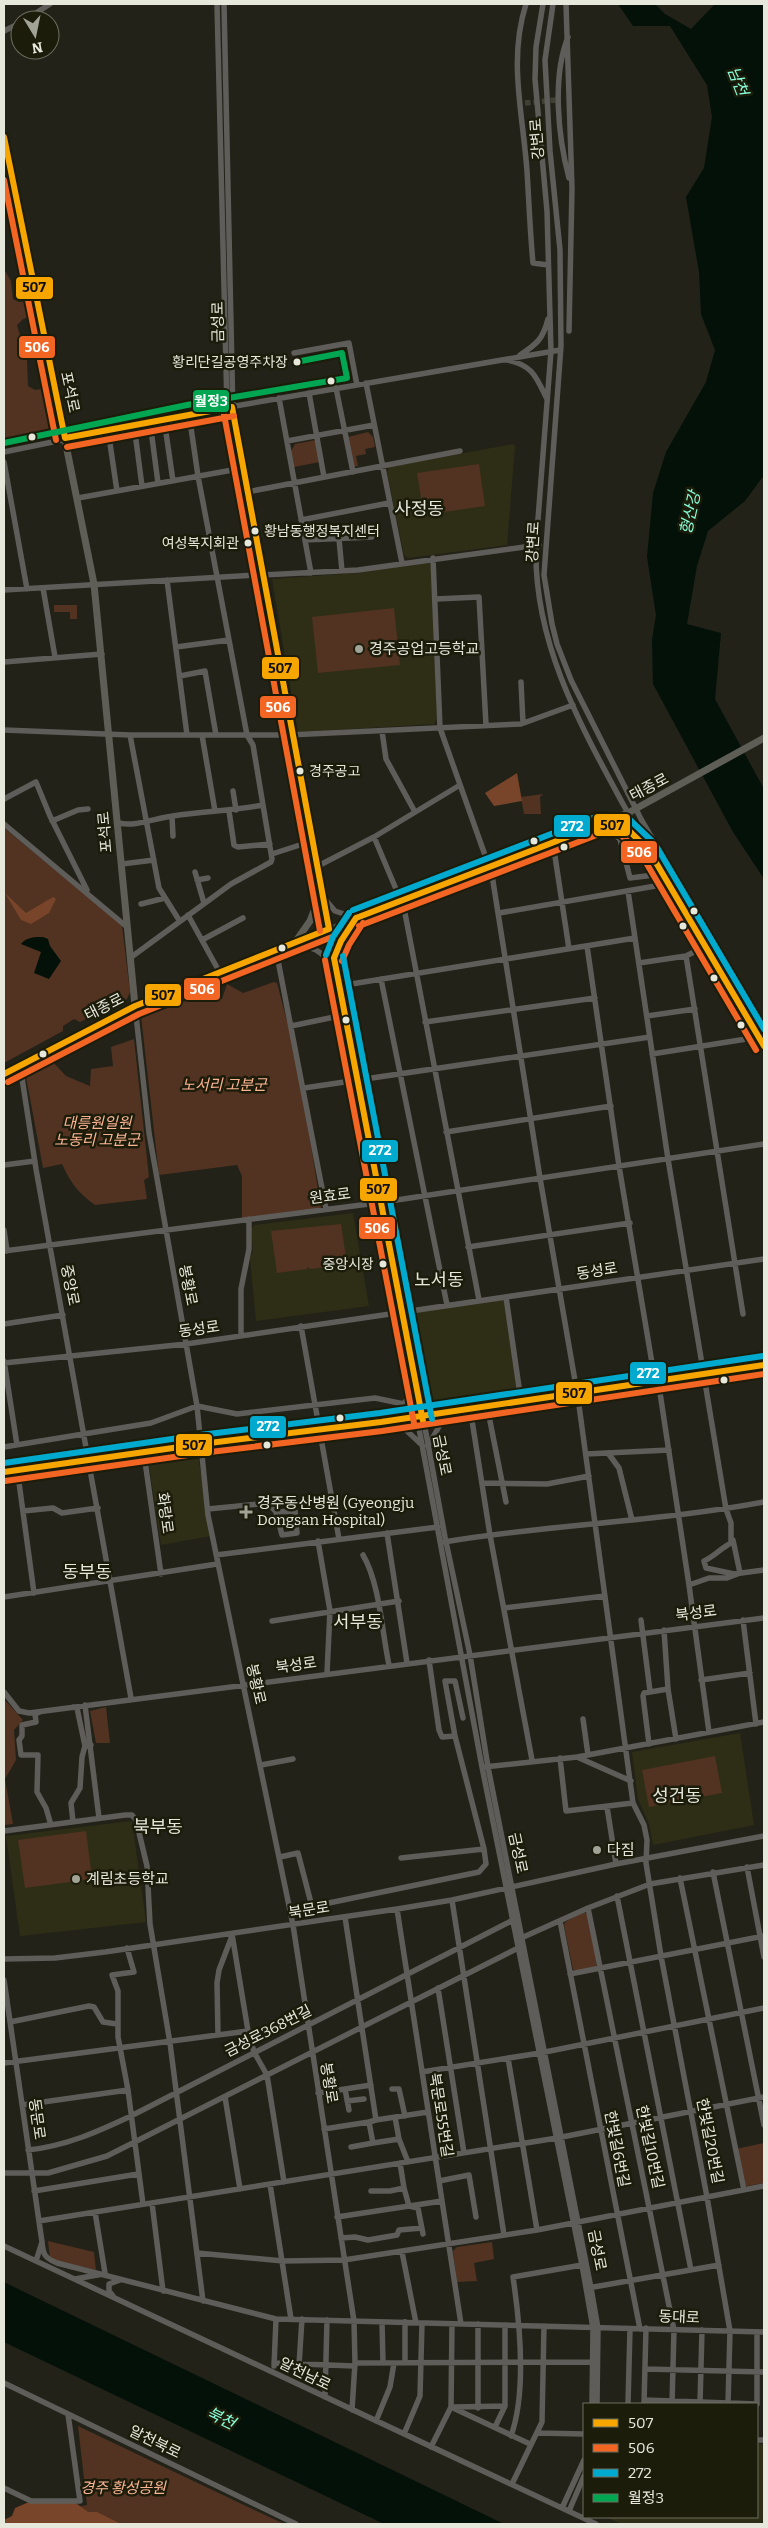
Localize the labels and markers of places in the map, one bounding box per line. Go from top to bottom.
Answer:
place label: 황리단길공영주차장 [172,354,288,371]
marker: 황리단길공영주차장 [292,357,302,367]
unlabelled marker [326,376,336,386]
unlabelled marker [27,432,37,442]
place label: 황남동행정복지센터 [264,523,380,540]
marker: 황남동행정복지센터 [250,526,260,536]
place label: 여성복지회관 [162,535,239,552]
marker: 여성복지회관 [243,538,253,548]
place label: 경주공업고등학교 [369,640,479,658]
marker: 경주공업고등학교 [353,643,365,655]
place label: 경주공고 [309,763,361,780]
marker: 경주공고 [295,766,305,776]
unlabelled marker [529,836,539,846]
unlabelled marker [559,842,569,852]
unlabelled marker [689,906,699,916]
unlabelled marker [678,921,688,931]
unlabelled marker [277,943,287,953]
unlabelled marker [709,973,719,983]
unlabelled marker [341,1015,351,1025]
unlabelled marker [736,1020,746,1030]
unlabelled marker [38,1049,48,1059]
place label: 중앙시장 [322,1256,374,1273]
marker: 중앙시장 [378,1259,388,1269]
unlabelled marker [719,1375,729,1385]
unlabelled marker [335,1413,345,1423]
unlabelled marker [262,1440,272,1450]
place label: 경주동산병원 (Gyeongju Dongsan Hospital) [257,1494,414,1529]
marker: 경주동산병원 (Gyeongju Dongsan Hospital) [239,1505,253,1519]
place label: 다짐 [607,1841,635,1859]
marker: 다짐 [591,1844,603,1856]
place label: 계림초등학교 [86,1870,169,1888]
marker: 계림초등학교 [70,1873,82,1885]

